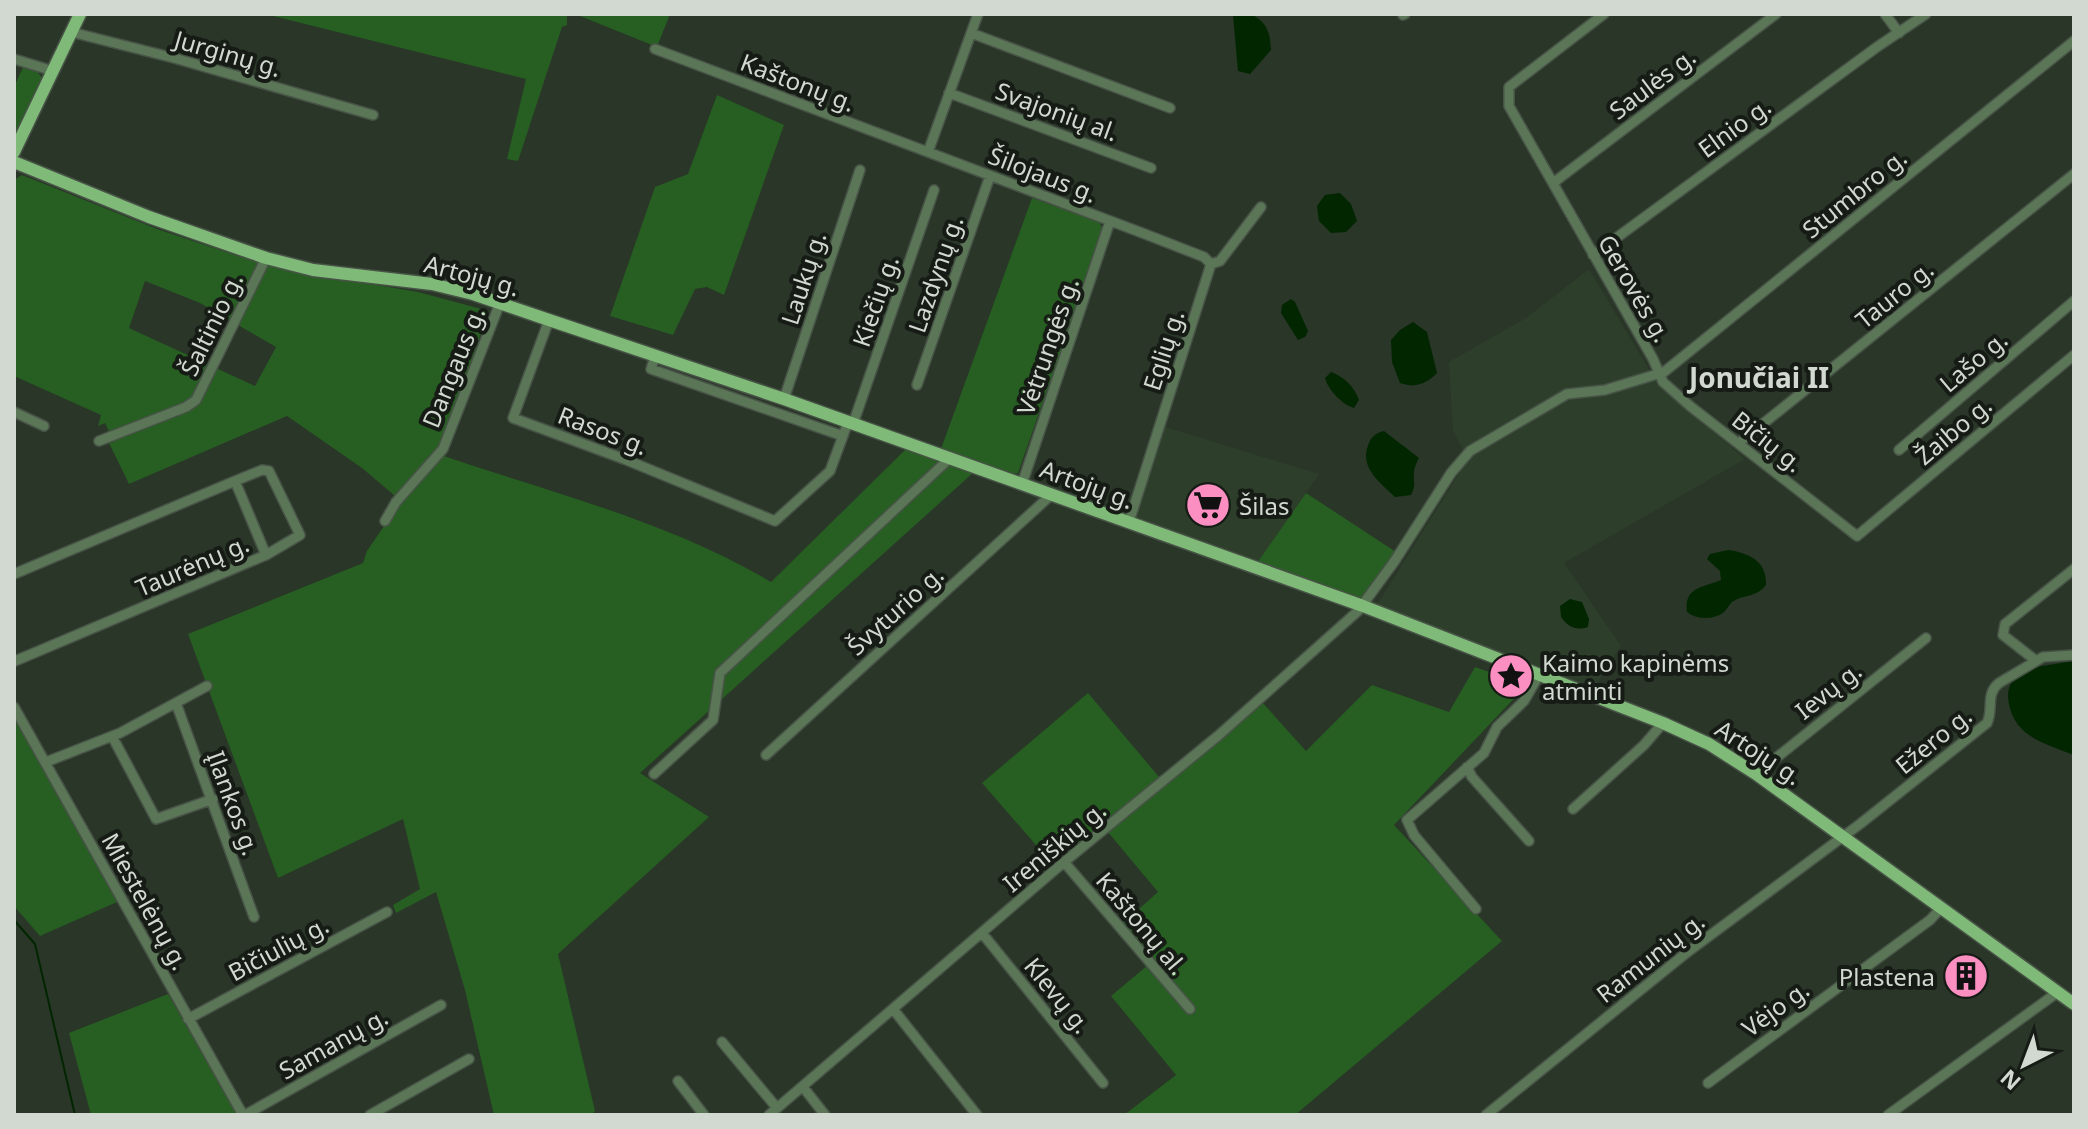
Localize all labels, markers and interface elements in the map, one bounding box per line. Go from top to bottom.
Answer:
street label: Jurginų g. [169,22,285,84]
street label: Saulės g. [1602,40,1702,126]
street label: Kaštonų g. [736,45,860,119]
street label: Svajonių al. [991,74,1123,148]
street label: Elnio g. [1691,89,1777,165]
street label: Šilojaus g. [984,138,1102,210]
street label: Stumbro g. [1795,141,1913,245]
street label: Lazdynų g. [900,211,970,337]
street label: Laukų g. [772,227,834,329]
street label: Gerovės g. [1591,228,1679,348]
street label: Artojų g. [421,247,523,303]
street label: Kiečių g. [844,251,906,351]
street label: Tauro g. [1848,253,1940,335]
street label: Šaltinio g. [172,267,250,381]
street label: Vėtrungės g. [1008,273,1086,419]
street label: Dangaus g. [414,302,492,432]
street label: Eglių g. [1135,306,1191,394]
street label: Lašo g. [1932,323,2014,399]
district label: Jonučiai II [1686,358,1829,396]
street label: Žaibo g. [1908,388,1998,472]
street label: Rasos g. [554,398,652,462]
street label: Bičių g. [1726,403,1810,479]
street label: Artojų g. [1036,452,1138,516]
supermarket icon: Šilas [1184,481,1232,529]
place label: Šilas [1239,489,1290,522]
street label: Taurėnų g. [130,526,254,604]
street label: Švyturio g. [840,558,950,662]
place label: Kaimo kapinėms atminti [1542,646,1729,707]
place icon: Kaimo kapinėms atminti [1487,652,1535,700]
street label: Ievų g. [1788,654,1868,726]
street label: Ežero g. [1888,699,1978,781]
street label: Artojų g. [1709,712,1809,792]
street label: Įlankos g. [200,746,268,860]
street label: Ireniškių g. [996,793,1112,899]
street label: Miestelėnų g. [95,827,197,975]
street label: Kaštonų al. [1089,865,1195,981]
street label: Ramunių g. [1589,904,1711,1010]
street label: Bičiulių g. [222,908,334,988]
street label: Klevų g. [1017,950,1099,1040]
building icon: Plastena [1942,952,1990,1000]
place label: Plastena [1839,960,1935,993]
street label: Vėjo g. [1735,972,1815,1044]
street label: Samanų g. [273,1000,393,1086]
north arrow [1984,1025,2064,1105]
text: N [1993,1063,2027,1098]

